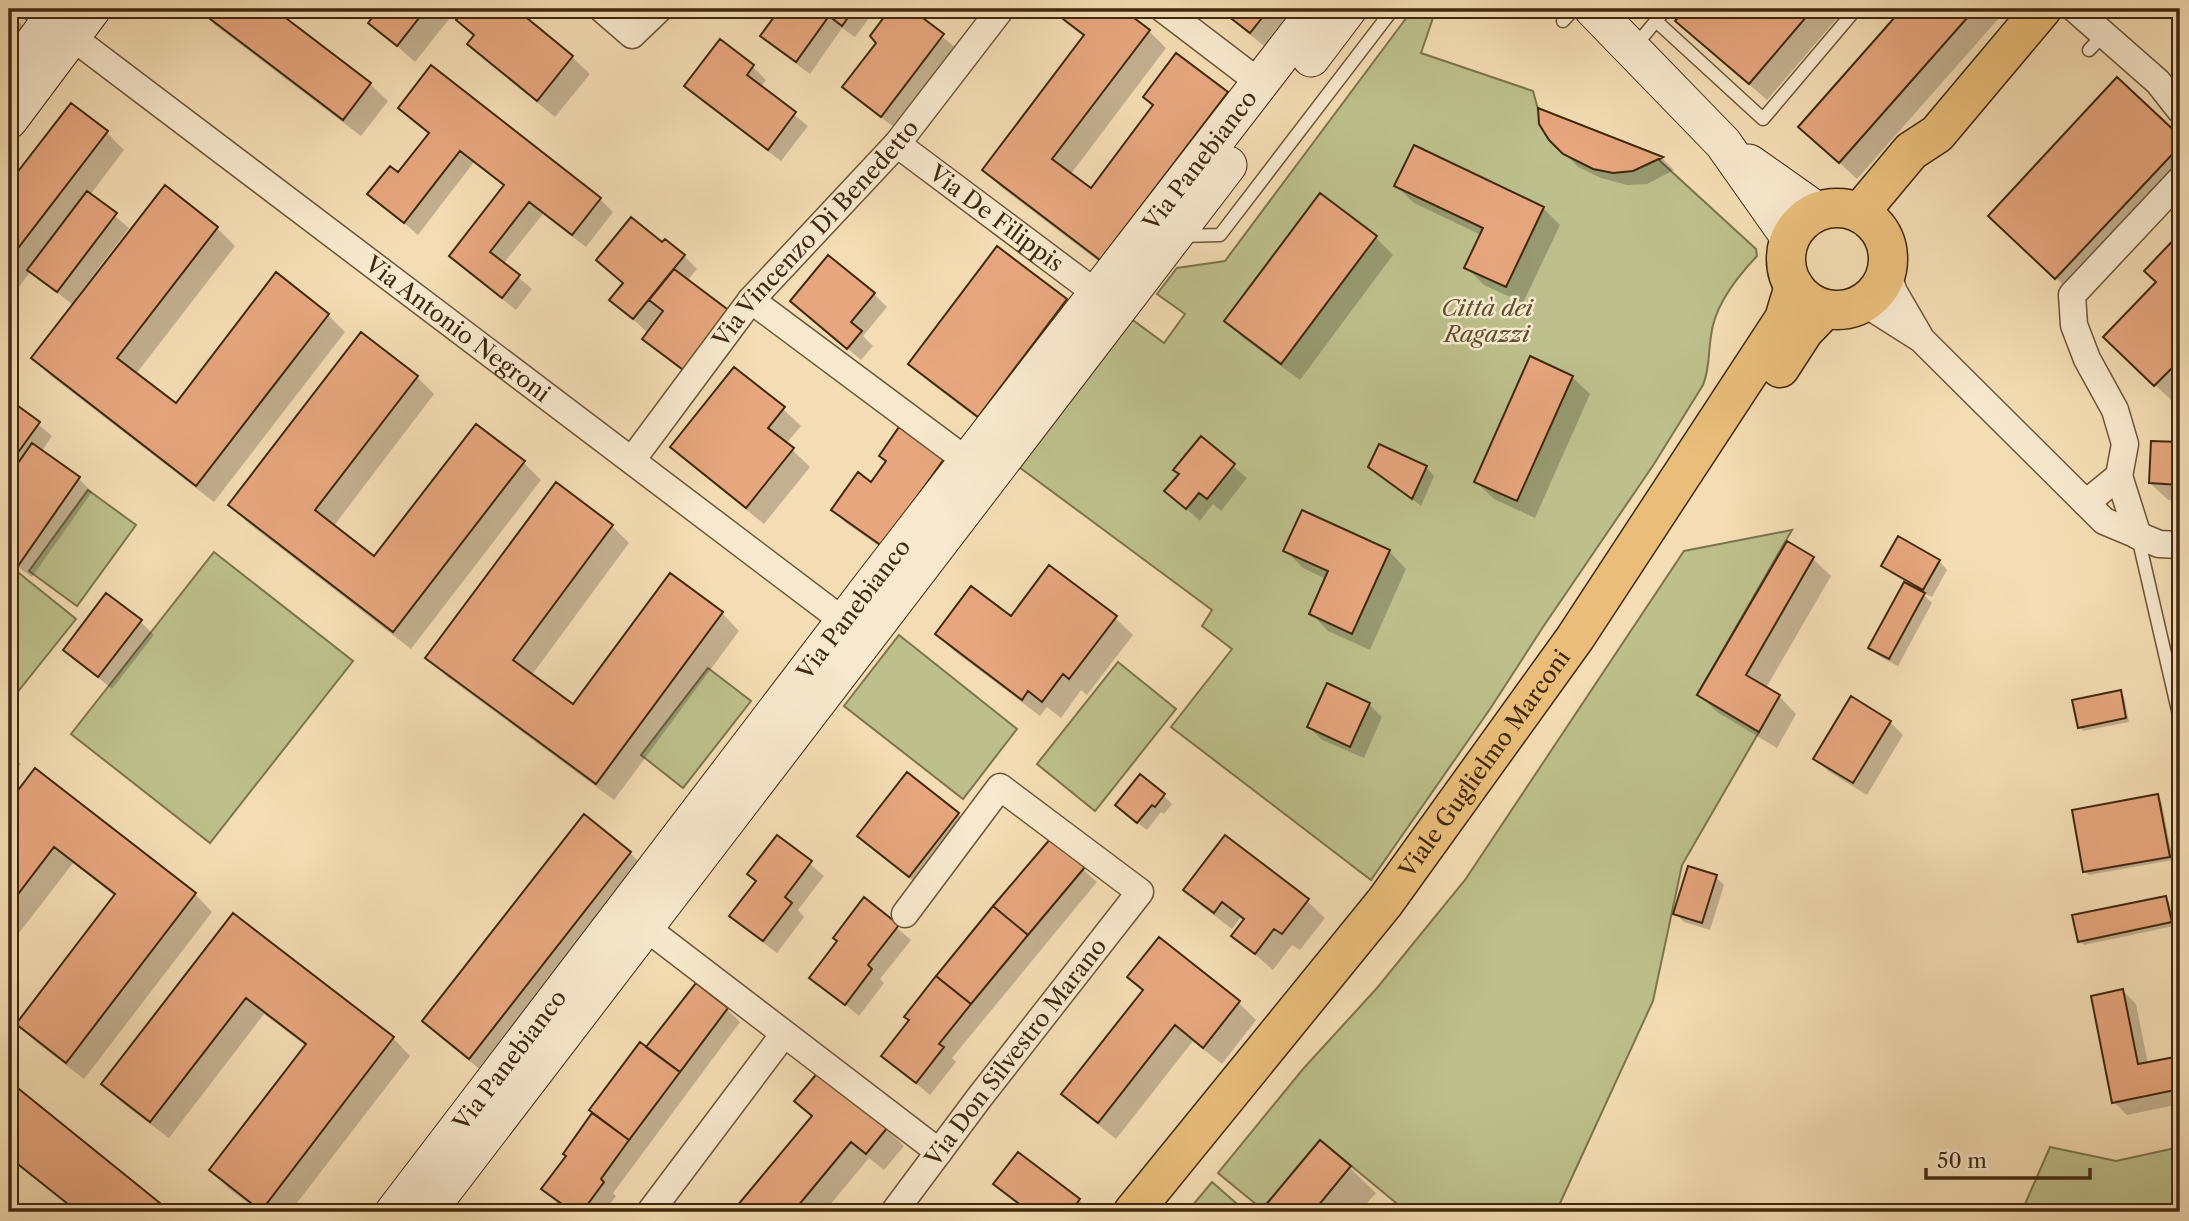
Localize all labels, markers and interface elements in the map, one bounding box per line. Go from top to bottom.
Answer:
street label: Via Panebianco [1137,85,1263,237]
street label: Via Vincenzo Di Benedetto [706,114,924,353]
street label: Via De Filippis [923,158,1069,278]
street label: Via Antonio Negroni [359,249,556,408]
park label: Città dei Ragazzi [1441,294,1535,348]
street label: Via Panebianco [790,533,916,686]
street label: Viale Guglielmo Marconi [1393,644,1576,884]
street label: Via Don Silvestro Marano [919,933,1112,1172]
street label: Via Panebianco [447,984,572,1137]
scale bar [1926,1137,2091,1181]
text: 50 m [1937,1148,1987,1173]

